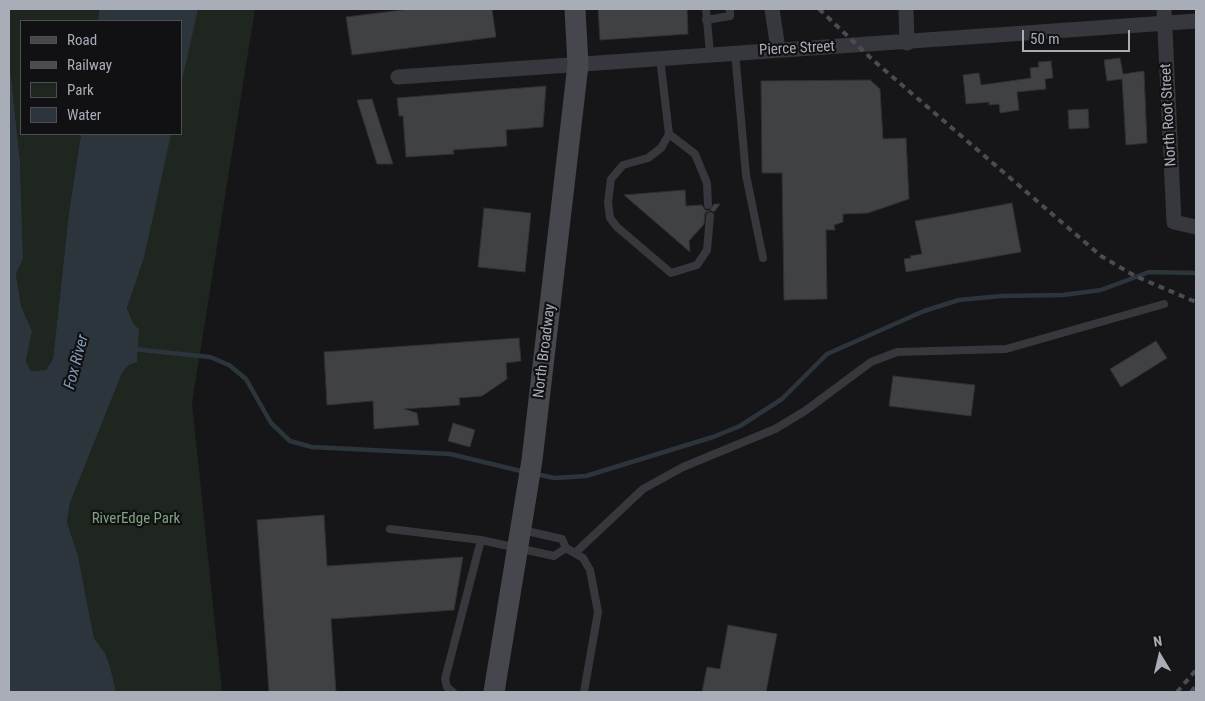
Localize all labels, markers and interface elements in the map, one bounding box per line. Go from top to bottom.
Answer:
legend [20,20,182,135]
scale bar [1025,20,1132,52]
text: 50 m [1030,30,1060,48]
text: Road [67,31,97,49]
street label: Pierce Street [759,38,835,60]
text: Railway [67,56,112,74]
street label: North Root Street [1157,63,1181,167]
text: Park [67,81,94,99]
text: Water [67,106,101,124]
street label: North Broadway [530,303,560,399]
water label: Fox River [61,333,93,391]
park label: RiverEdge Park [92,510,180,528]
north arrow [1135,631,1185,681]
text: N [1152,633,1163,650]

